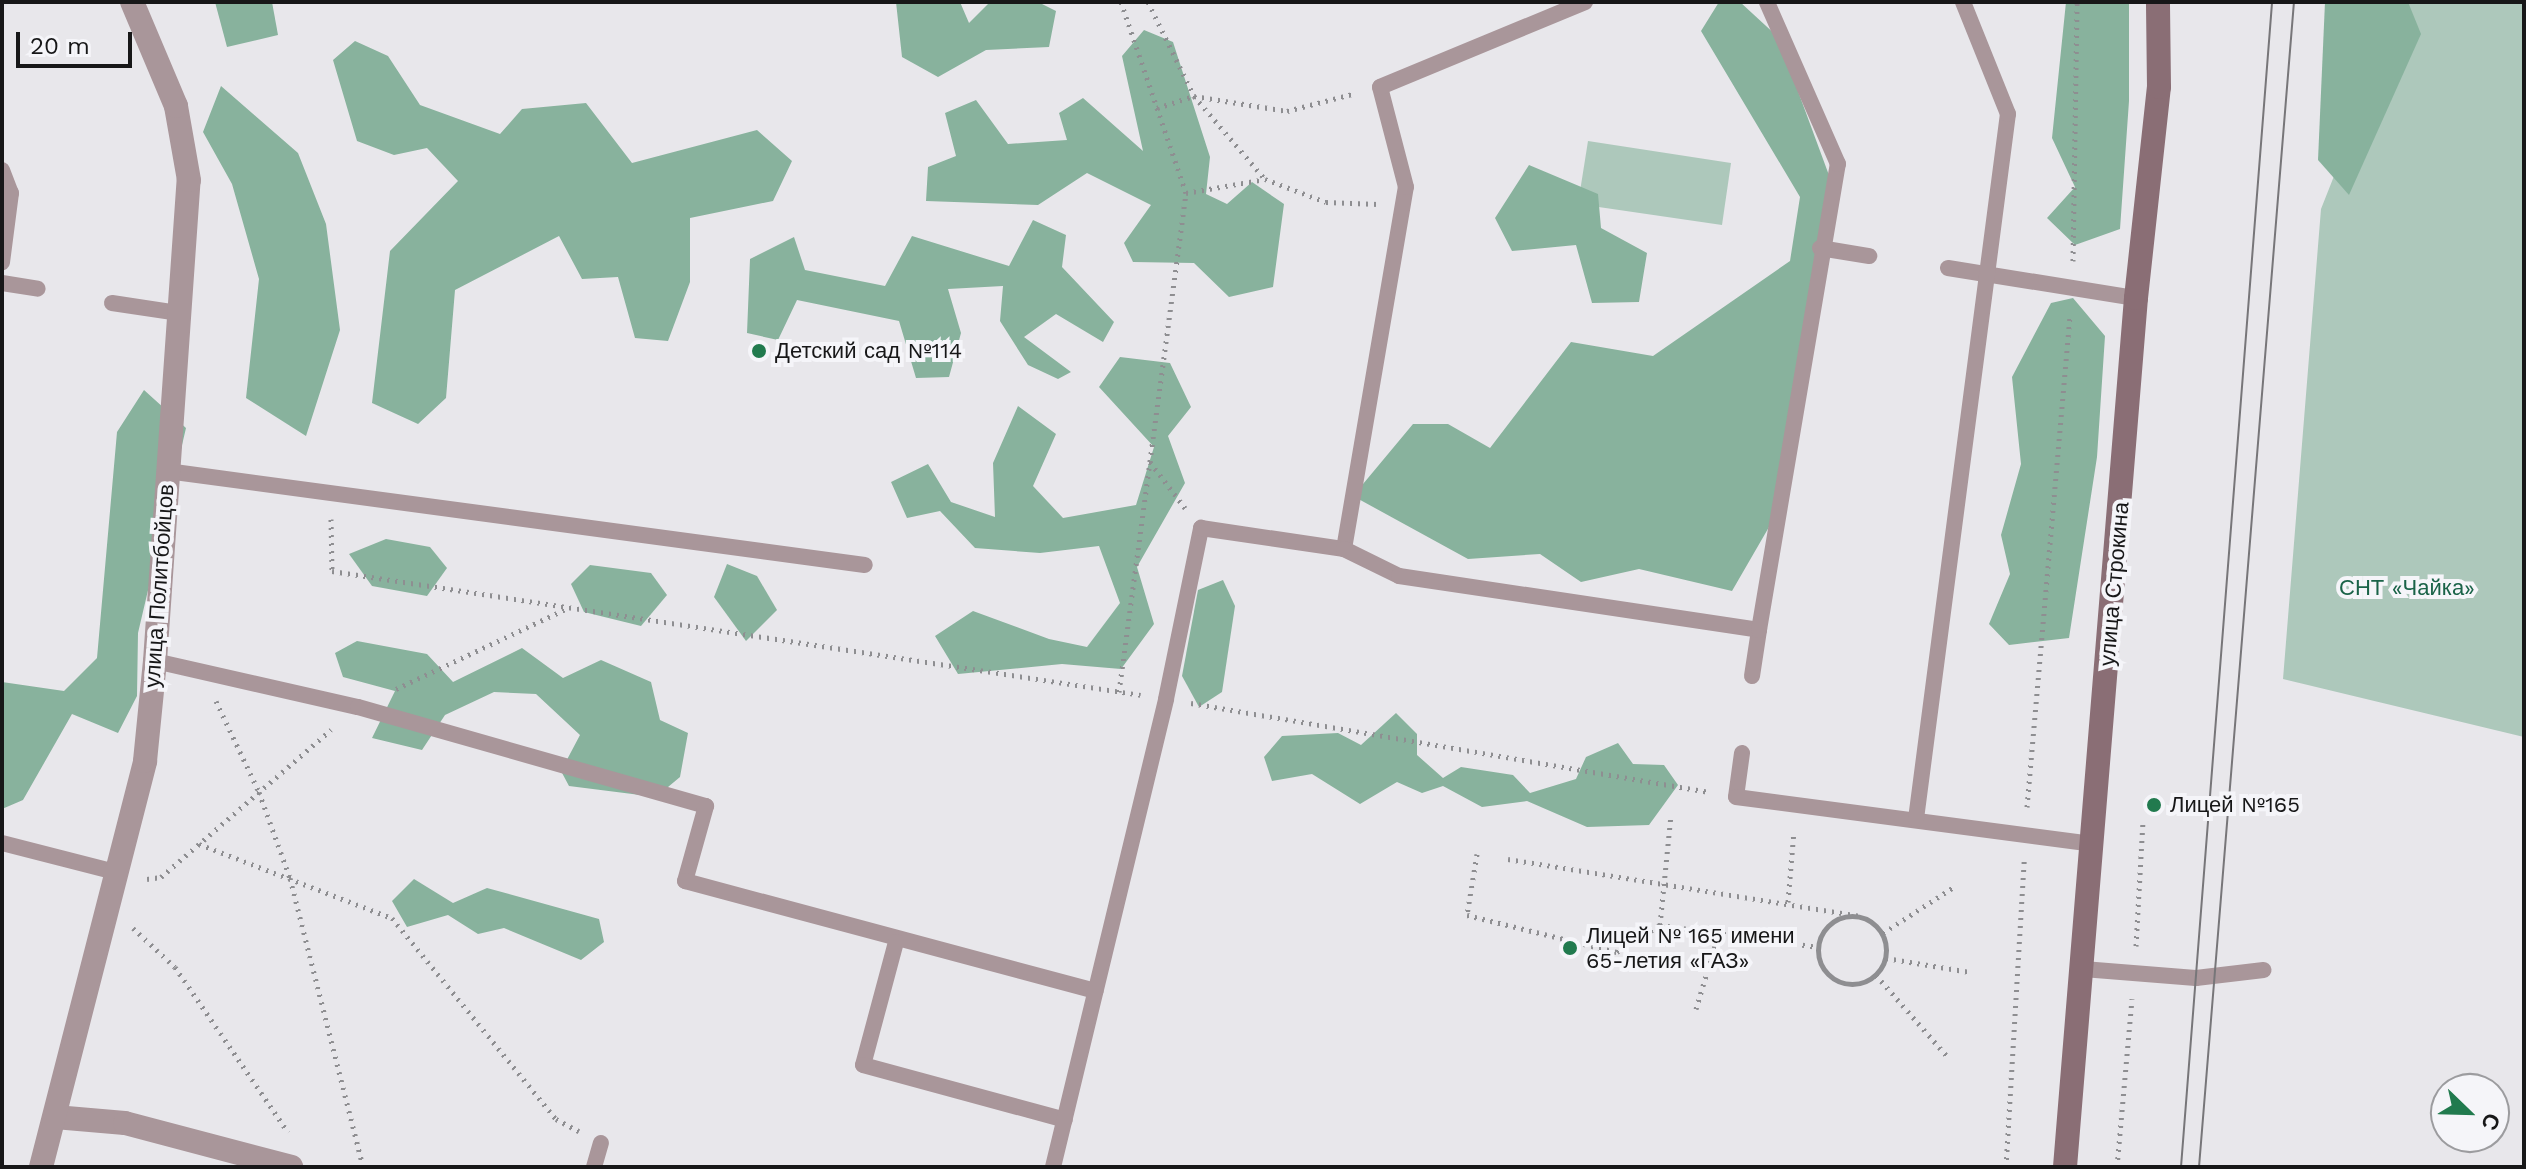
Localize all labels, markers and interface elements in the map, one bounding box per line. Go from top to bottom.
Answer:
scale bar [20,16,136,66]
text: 20 m [30,32,90,60]
place label: Детский сад №114 [775,338,962,364]
marker: Детский сад №114 [750,342,768,360]
street label: улица Политбойцов [139,483,179,689]
street label: улица Строкина [2094,501,2134,667]
park label: СНТ «Чайка» [2339,575,2475,601]
place label: Лицей №165 [2170,792,2300,818]
marker: Лицей №165 [2145,796,2163,814]
place label: Лицей № 165 имени 65-летия «ГАЗ» [1586,922,1795,974]
marker: Лицей № 165 имени 65-летия «ГАЗ» [1561,939,1579,957]
north arrow [2430,1073,2510,1153]
text: С [2476,1110,2505,1134]

